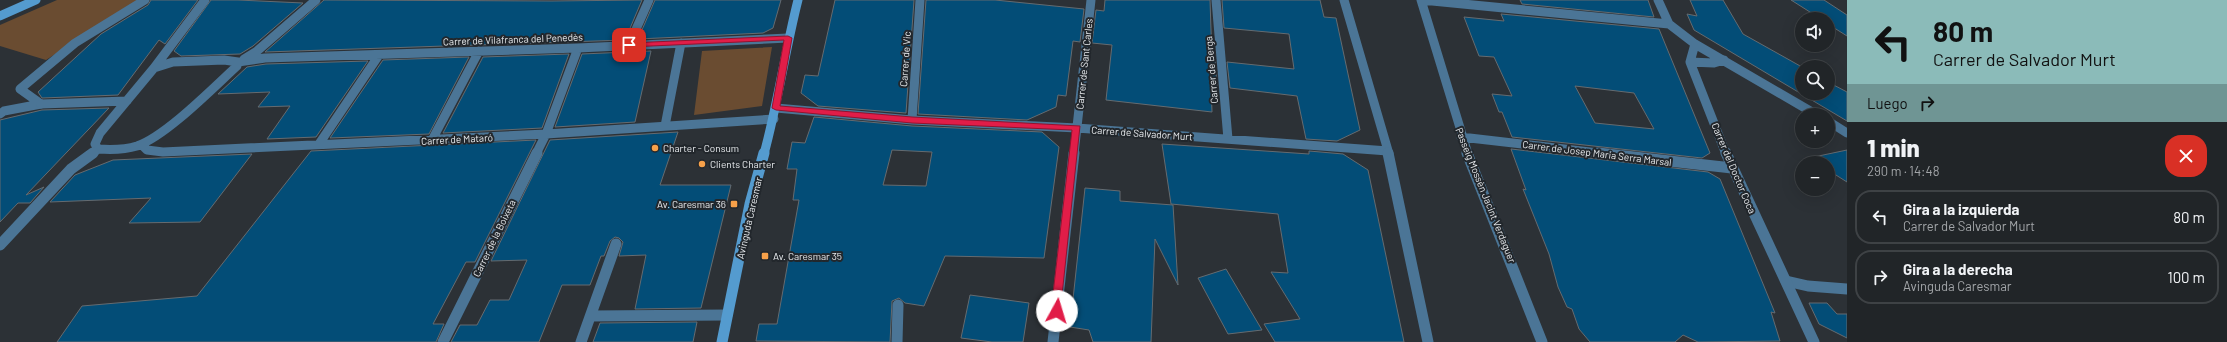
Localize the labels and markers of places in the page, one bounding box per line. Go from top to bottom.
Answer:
pin [612,28,646,62]
place label: Charter - Consum [663,142,739,154]
marker: Charter - Consum [650,143,660,153]
place label: Clients Charter [710,158,775,170]
marker: Clients Charter [697,159,707,169]
place label: Av. Caresmar 36 [657,198,726,210]
marker: Av. Caresmar 36 [729,199,739,209]
place label: Av. Caresmar 35 [773,250,842,262]
marker: Av. Caresmar 35 [760,251,770,261]

